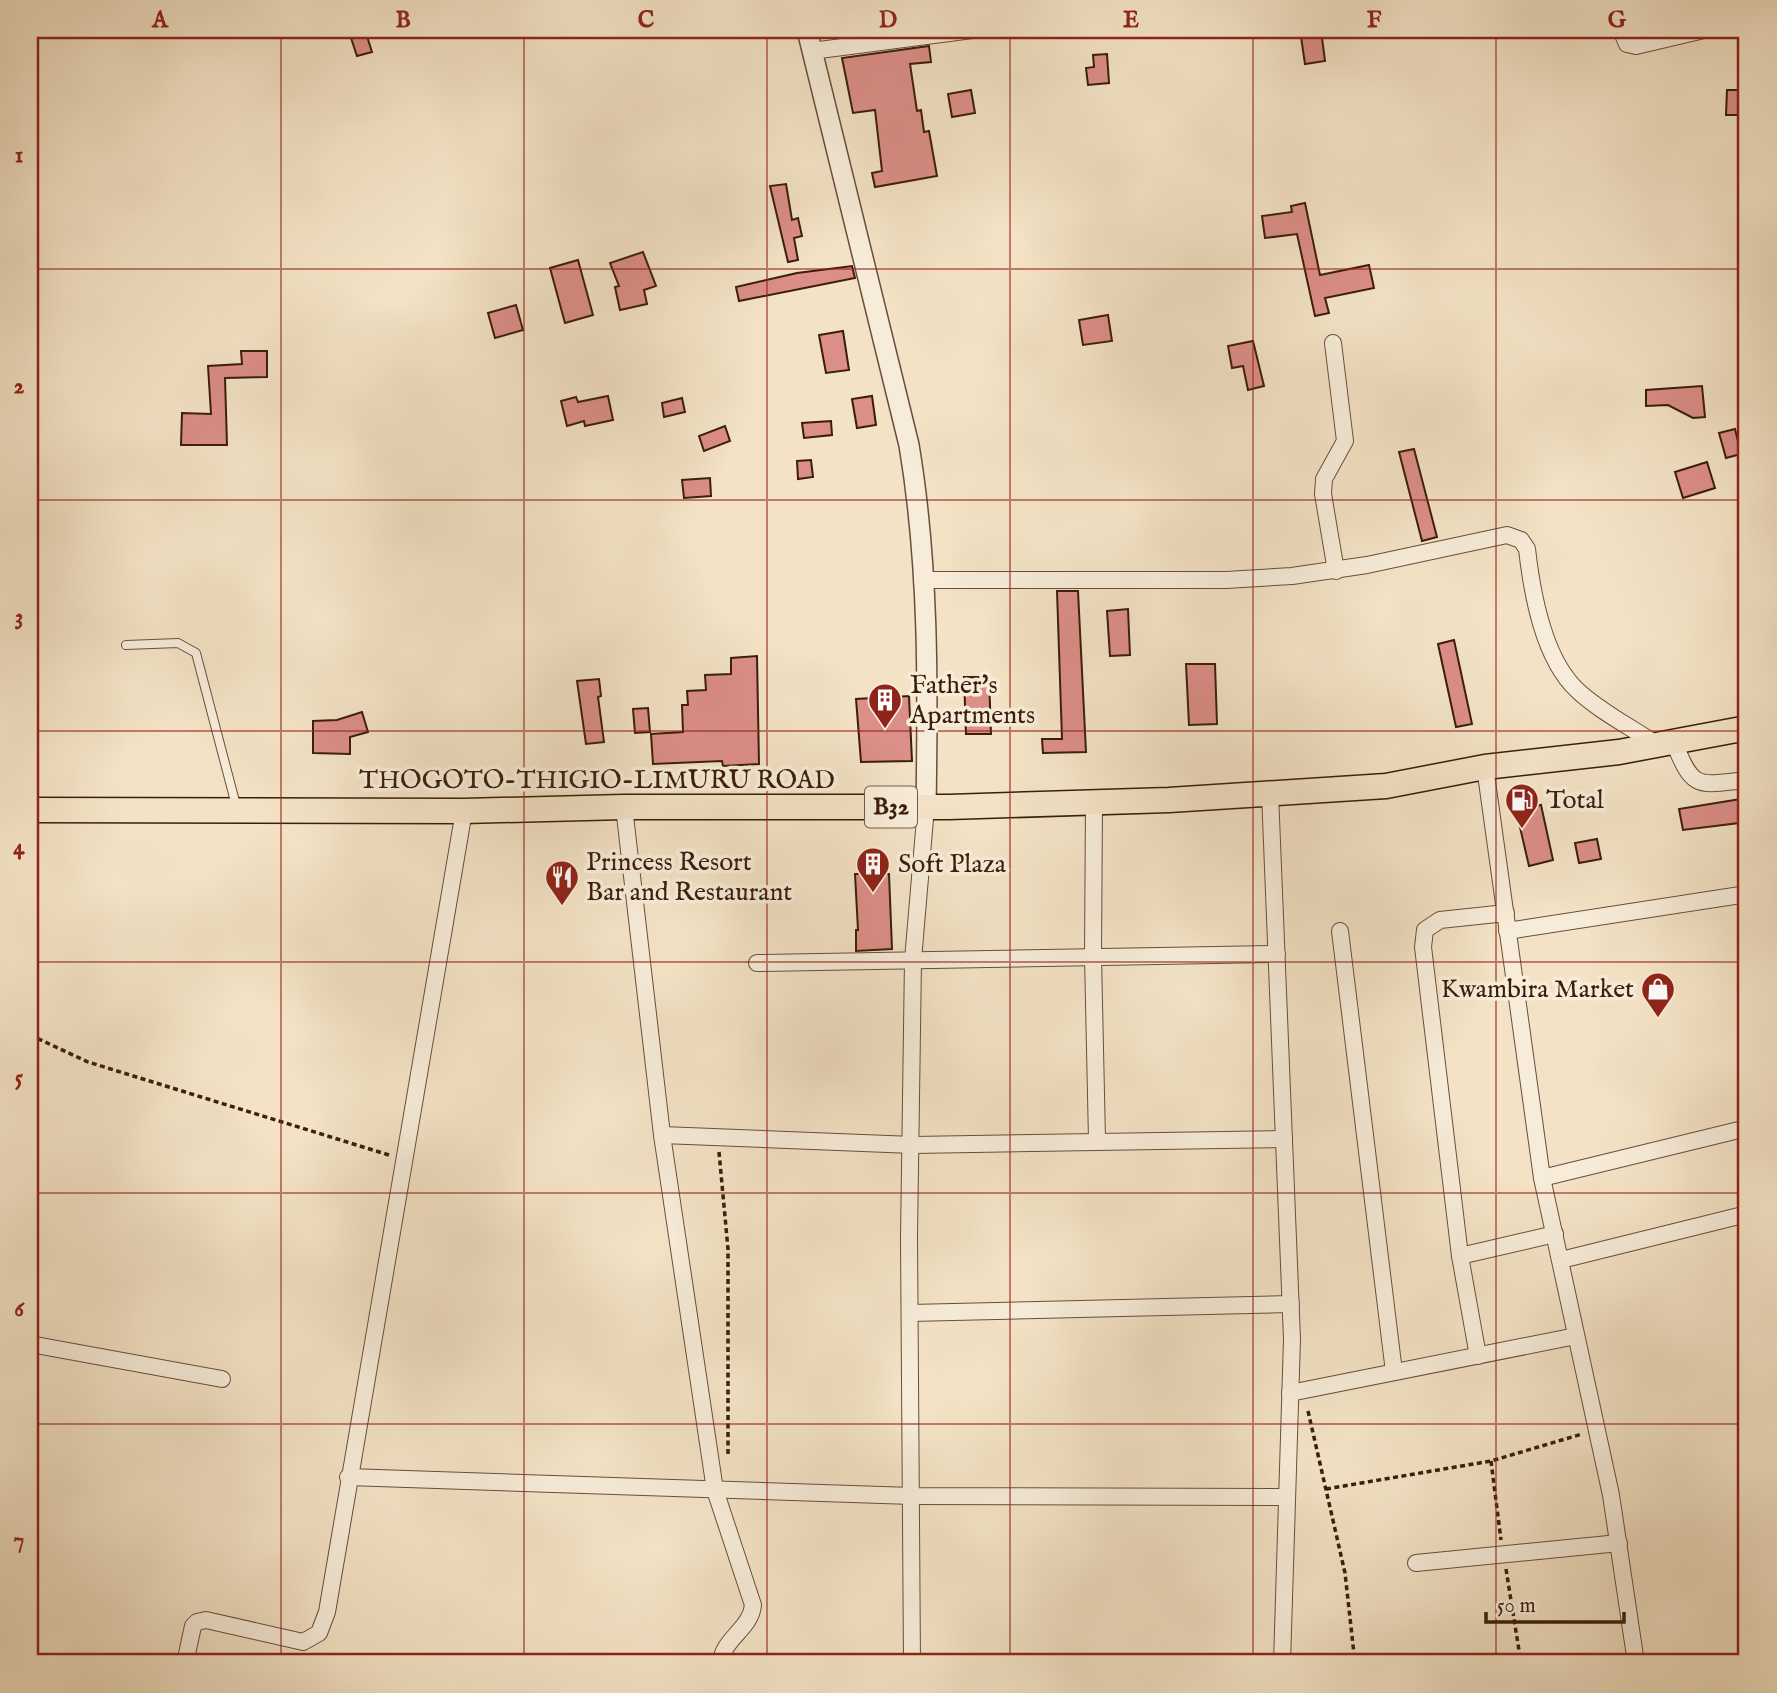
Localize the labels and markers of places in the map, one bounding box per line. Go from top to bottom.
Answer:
place label: Father's Apartments [909,669,1035,732]
building icon: Father's Apartments [866,681,904,730]
fuel station icon: Total [1503,781,1541,830]
place label: Total [1546,784,1605,817]
building icon: Soft Plaza [854,845,892,894]
place label: Princess Resort Bar and Restaurant [586,846,792,909]
place label: Soft Plaza [898,848,1007,881]
restaurant icon: Princess Resort Bar and Restaurant [543,858,581,907]
shop icon: Kwambira Market [1639,970,1677,1019]
place label: Kwambira Market [1441,973,1634,1006]

